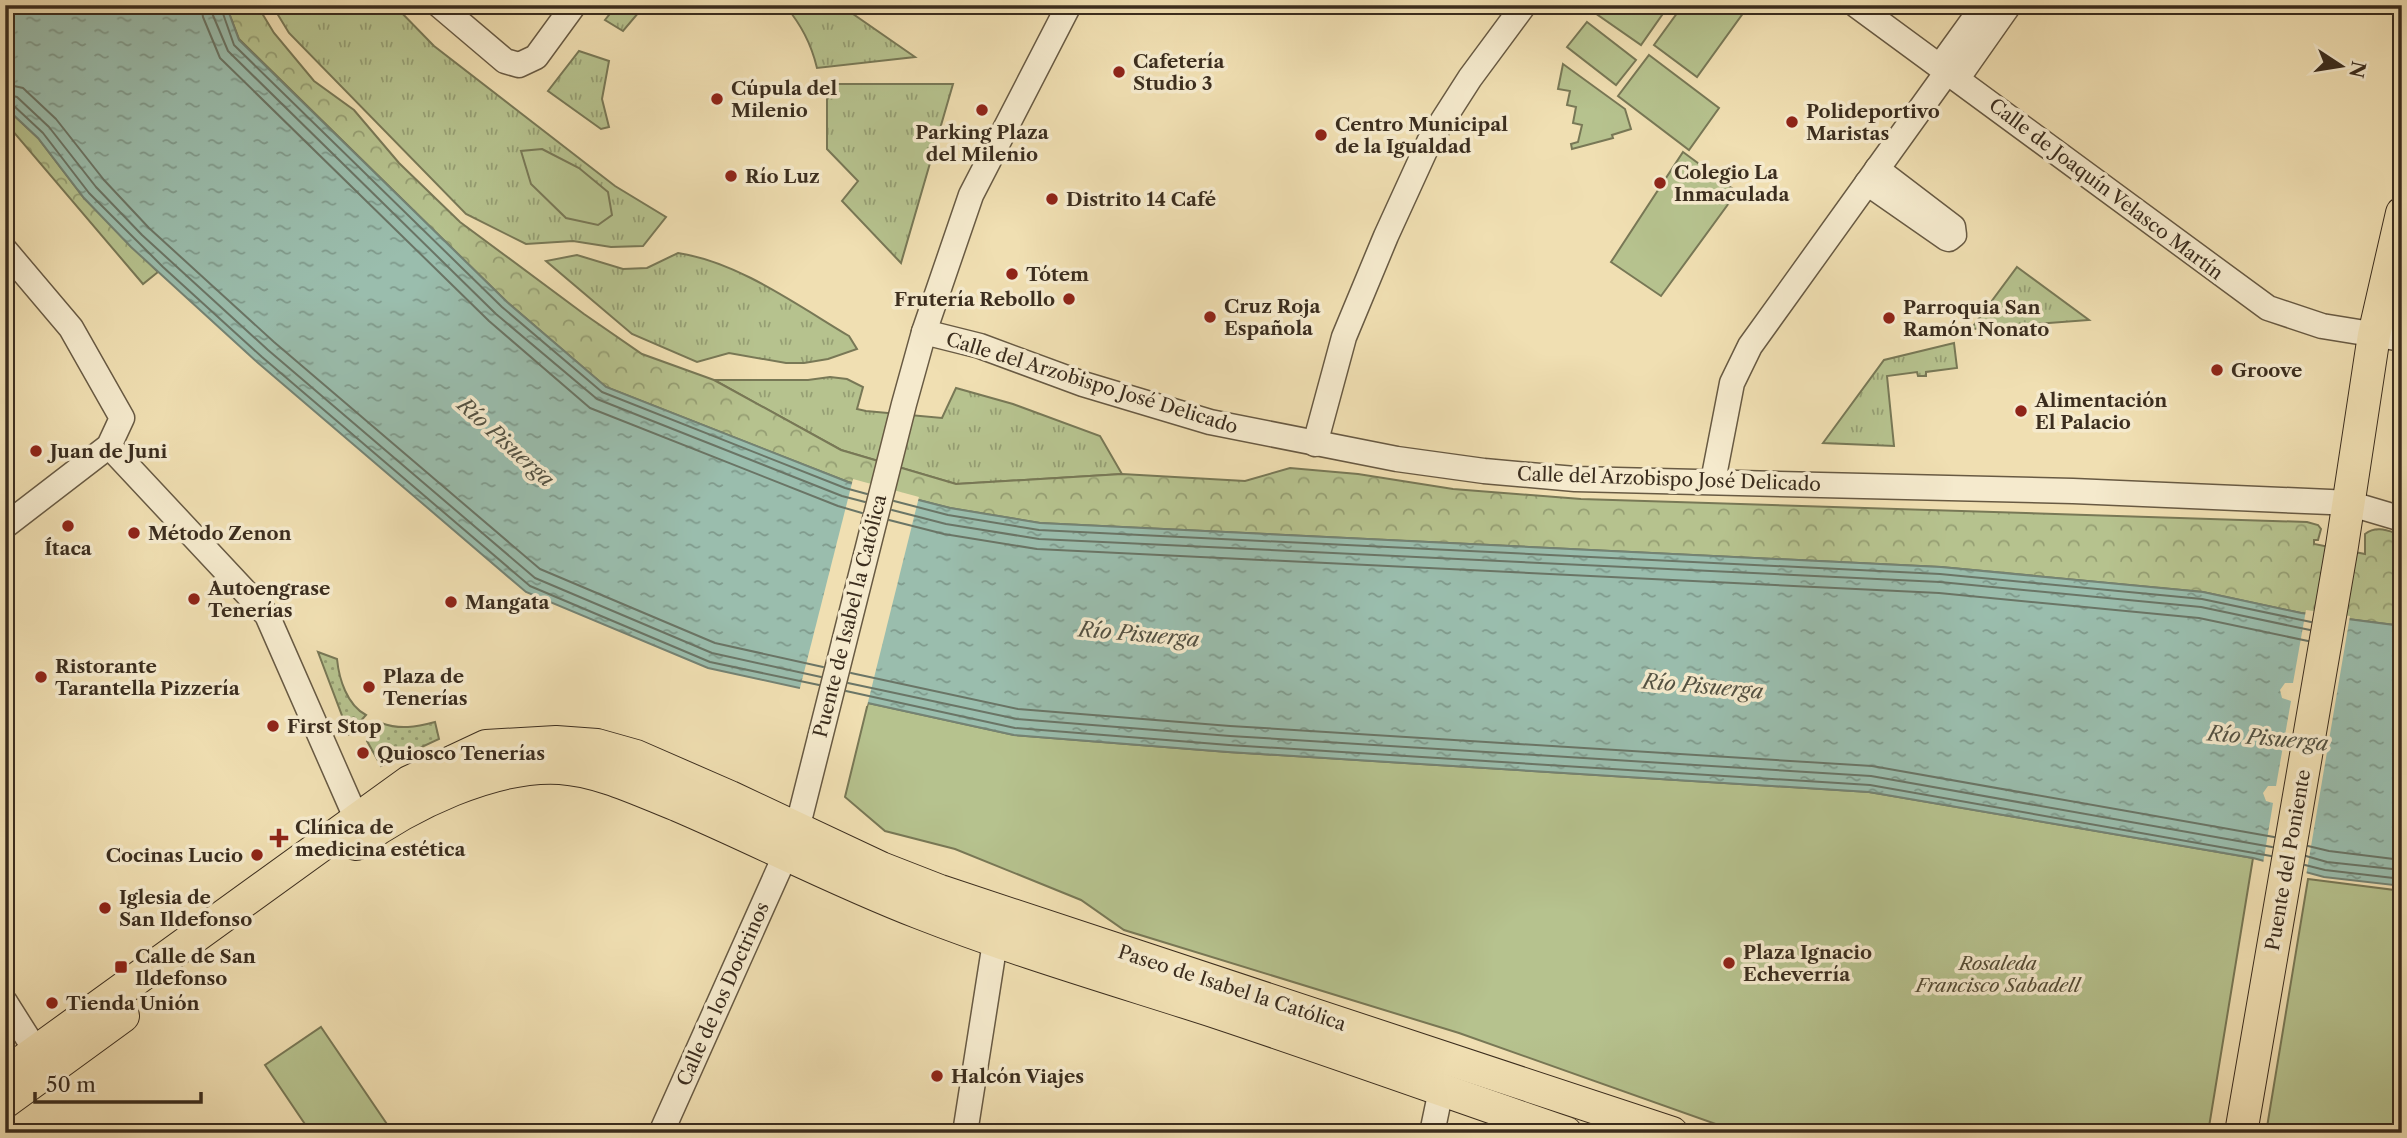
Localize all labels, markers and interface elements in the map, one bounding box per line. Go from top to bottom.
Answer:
north arrow [2306,32,2376,102]
place label: Cafetería Studio 3 [1133,50,1225,95]
text: N [2344,59,2370,80]
marker: Cafetería Studio 3 [1111,64,1127,80]
place label: Cúpula del Milenio [731,77,837,122]
marker: Cúpula del Milenio [709,91,725,107]
street label: Calle de Joaquín Velasco Martín [1984,93,2228,285]
place label: Polideportivo Maristas [1806,100,1940,145]
marker: Parking Plaza del Milenio [974,102,990,118]
place label: Centro Municipal de la Igualdad [1335,113,1508,158]
marker: Polideportivo Maristas [1784,114,1800,130]
place label: Parking Plaza del Milenio [915,121,1050,166]
marker: Centro Municipal de la Igualdad [1313,127,1329,143]
place label: Colegio La Inmaculada [1674,161,1790,206]
place label: Río Luz [745,165,820,188]
marker: Río Luz [723,168,739,184]
marker: Colegio La Inmaculada [1652,175,1668,191]
place label: Distrito 14 Café [1066,188,1216,211]
marker: Distrito 14 Café [1044,191,1060,207]
place label: Tótem [1026,263,1089,286]
marker: Tótem [1004,266,1020,282]
place label: Frutería Rebollo [894,288,1055,311]
marker: Frutería Rebollo [1061,291,1077,307]
place label: Cruz Roja Española [1224,295,1321,340]
place label: Parroquia San Ramón Nonato [1903,296,2049,341]
marker: Cruz Roja Española [1202,309,1218,325]
marker: Parroquia San Ramón Nonato [1881,310,1897,326]
street label: Calle del Arzobispo José Delicado [943,328,1241,438]
place label: Groove [2231,359,2302,382]
marker: Groove [2209,362,2225,378]
place label: Alimentación El Palacio [2034,389,2167,434]
water label: Río Pisuerga [451,391,560,492]
marker: Alimentación El Palacio [2013,403,2029,419]
place label: Juan de Juni [47,440,167,463]
marker: Juan de Juni [28,443,44,459]
street label: Calle del Arzobispo José Delicado [1517,462,1821,496]
street label: Puente de Isabel la Católica [809,492,891,740]
marker: Ítaca [60,518,76,534]
place label: Método Zenon [148,522,292,545]
marker: Método Zenon [126,525,142,541]
place label: Ítaca [44,537,93,560]
place label: Autoengrase Tenerías [207,577,330,622]
marker: Autoengrase Tenerías [186,591,202,607]
place label: Mangata [465,591,551,614]
marker: Mangata [443,594,459,610]
water label: Río Pisuerga [1076,616,1201,652]
place label: Ristorante Tarantella Pizzería [55,655,241,700]
place label: Plaza de Tenerías [383,665,468,710]
water label: Río Pisuerga [1640,668,1765,704]
marker: Ristorante Tarantella Pizzería [33,669,49,685]
marker: Plaza de Tenerías [361,679,377,695]
place label: First Stop [287,715,382,738]
marker: First Stop [265,718,281,734]
water label: Río Pisuerga [2205,720,2330,756]
place label: Quiosco Tenerías [377,742,545,765]
marker: Quiosco Tenerías [355,745,371,761]
street label: Puente del Poniente [2261,768,2315,952]
place label: Clínica de medicina estética [295,816,466,861]
marker: Clínica de medicina estética [269,828,289,848]
place label: Cocinas Lucio [106,844,243,867]
marker: Cocinas Lucio [249,847,265,863]
place label: Iglesia de San Ildefonso [119,886,252,931]
street label: Calle de los Doctrinos [672,898,774,1090]
marker: Iglesia de San Ildefonso [97,900,113,916]
street label: Paseo de Isabel la Católica [1115,940,1349,1036]
place label: Plaza Ignacio Echeverría [1743,941,1872,986]
place label: Calle de San Ildefonso [135,945,256,990]
park label: Rosaleda Francisco Sabadell [1914,952,2082,997]
marker: Plaza Ignacio Echeverría [1721,955,1737,971]
marker: Calle de San Ildefonso [113,959,129,975]
place label: Tienda Unión [66,992,200,1015]
marker: Tienda Unión [44,995,60,1011]
scale bar [35,1061,201,1105]
place label: Halcón Viajes [951,1065,1084,1088]
marker: Halcón Viajes [929,1068,945,1084]
text: 50 m [46,1072,96,1097]

